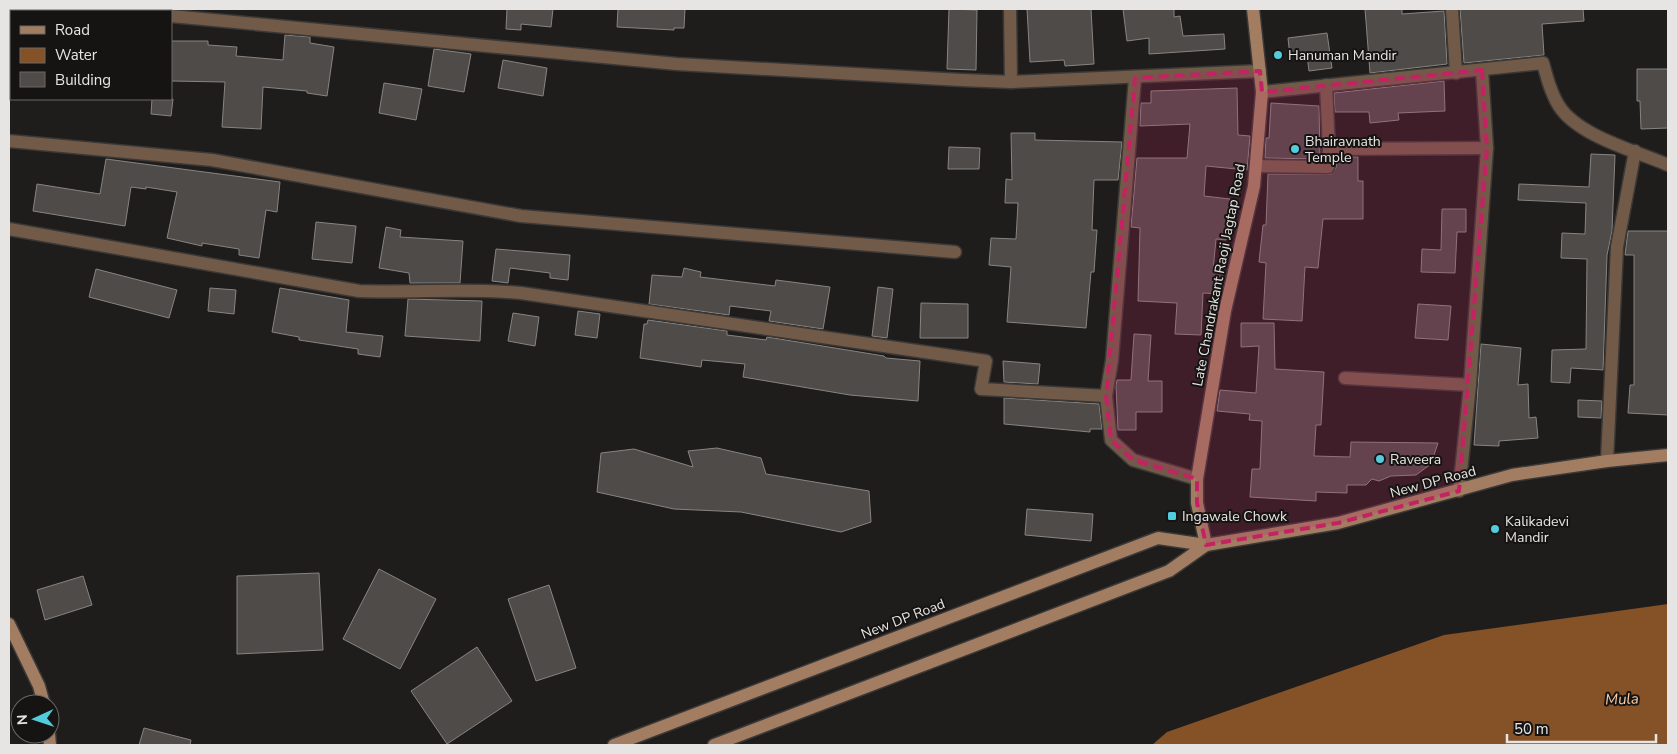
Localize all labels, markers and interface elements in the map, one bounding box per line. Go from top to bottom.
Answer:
legend [10,10,172,100]
text: Road [55,20,90,40]
text: Water [55,45,98,65]
place label: Hanuman Mandir [1288,46,1397,65]
marker: Hanuman Mandir [1272,49,1284,61]
text: Building [55,70,111,90]
place label: Bhairavnath Temple [1305,132,1381,167]
marker: Bhairavnath Temple [1289,143,1301,155]
street label: Late Chandrakant Raoji Jagtap Road [1188,162,1250,388]
place label: Raveera [1390,450,1441,469]
marker: Raveera [1374,453,1386,465]
street label: New DP Road [1388,461,1478,503]
place label: Ingawale Chowk [1182,507,1288,526]
marker: Ingawale Chowk [1166,510,1178,522]
place label: Kalikadevi Mandir [1505,512,1569,547]
marker: Kalikadevi Mandir [1489,523,1501,535]
street label: New DP Road [858,594,948,644]
water label: Mula [1605,688,1639,710]
north arrow [10,694,60,744]
scale bar [1507,712,1656,744]
text: N [13,714,32,725]
text: 50 m [1514,719,1549,739]

